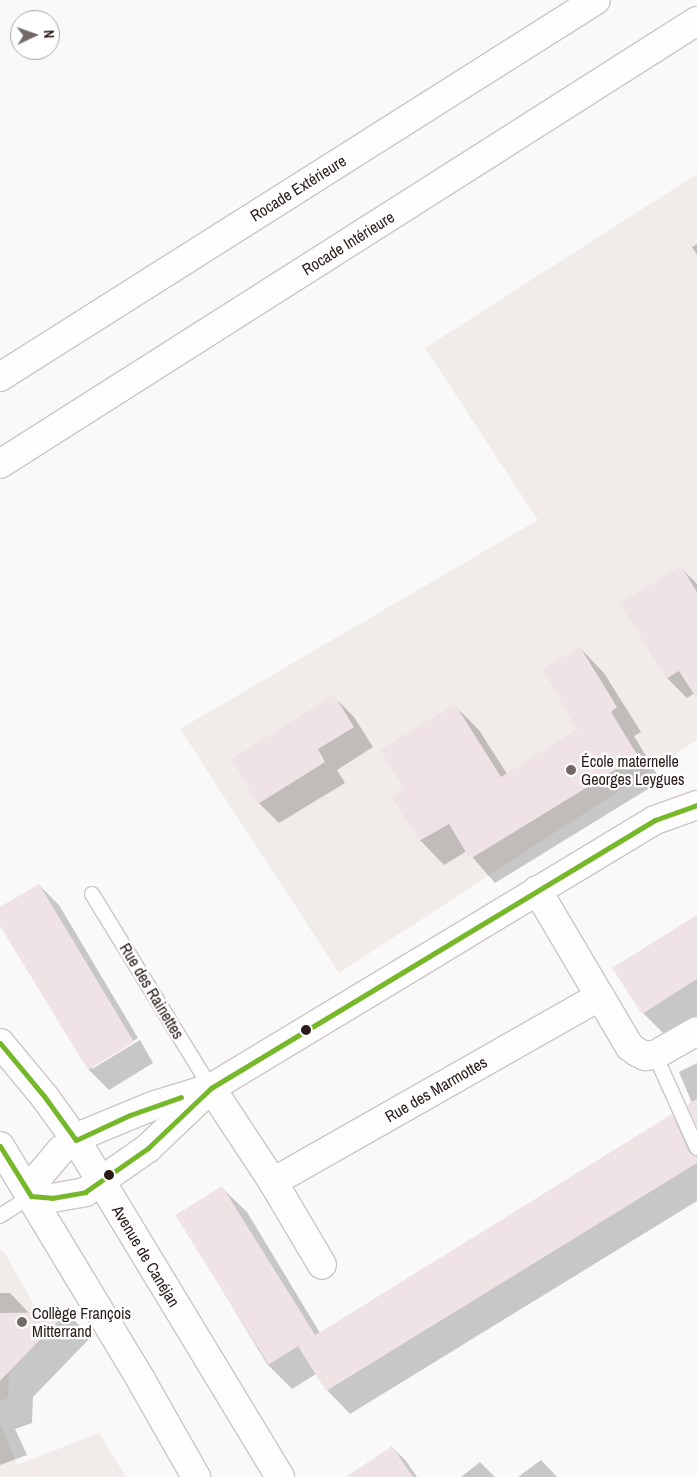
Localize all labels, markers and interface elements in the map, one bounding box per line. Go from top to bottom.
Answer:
north arrow [10,10,60,60]
text: N [40,30,58,39]
street label: Rocade Extérieure [247,151,349,225]
street label: Rocade Intérieure [298,207,398,279]
place label: École maternelle Georges Leygues [581,751,685,789]
marker: École maternelle Georges Leygues [565,764,577,776]
street label: Rue des Rainettes [116,939,188,1043]
unlabelled marker [301,1025,311,1035]
street label: Rue des Marmottes [382,1052,490,1126]
unlabelled marker [104,1170,114,1180]
street label: Avenue de Canéjan [108,1202,184,1310]
place label: Collège François Mitterrand [32,1303,131,1341]
marker: Collège François Mitterrand [16,1316,28,1328]

